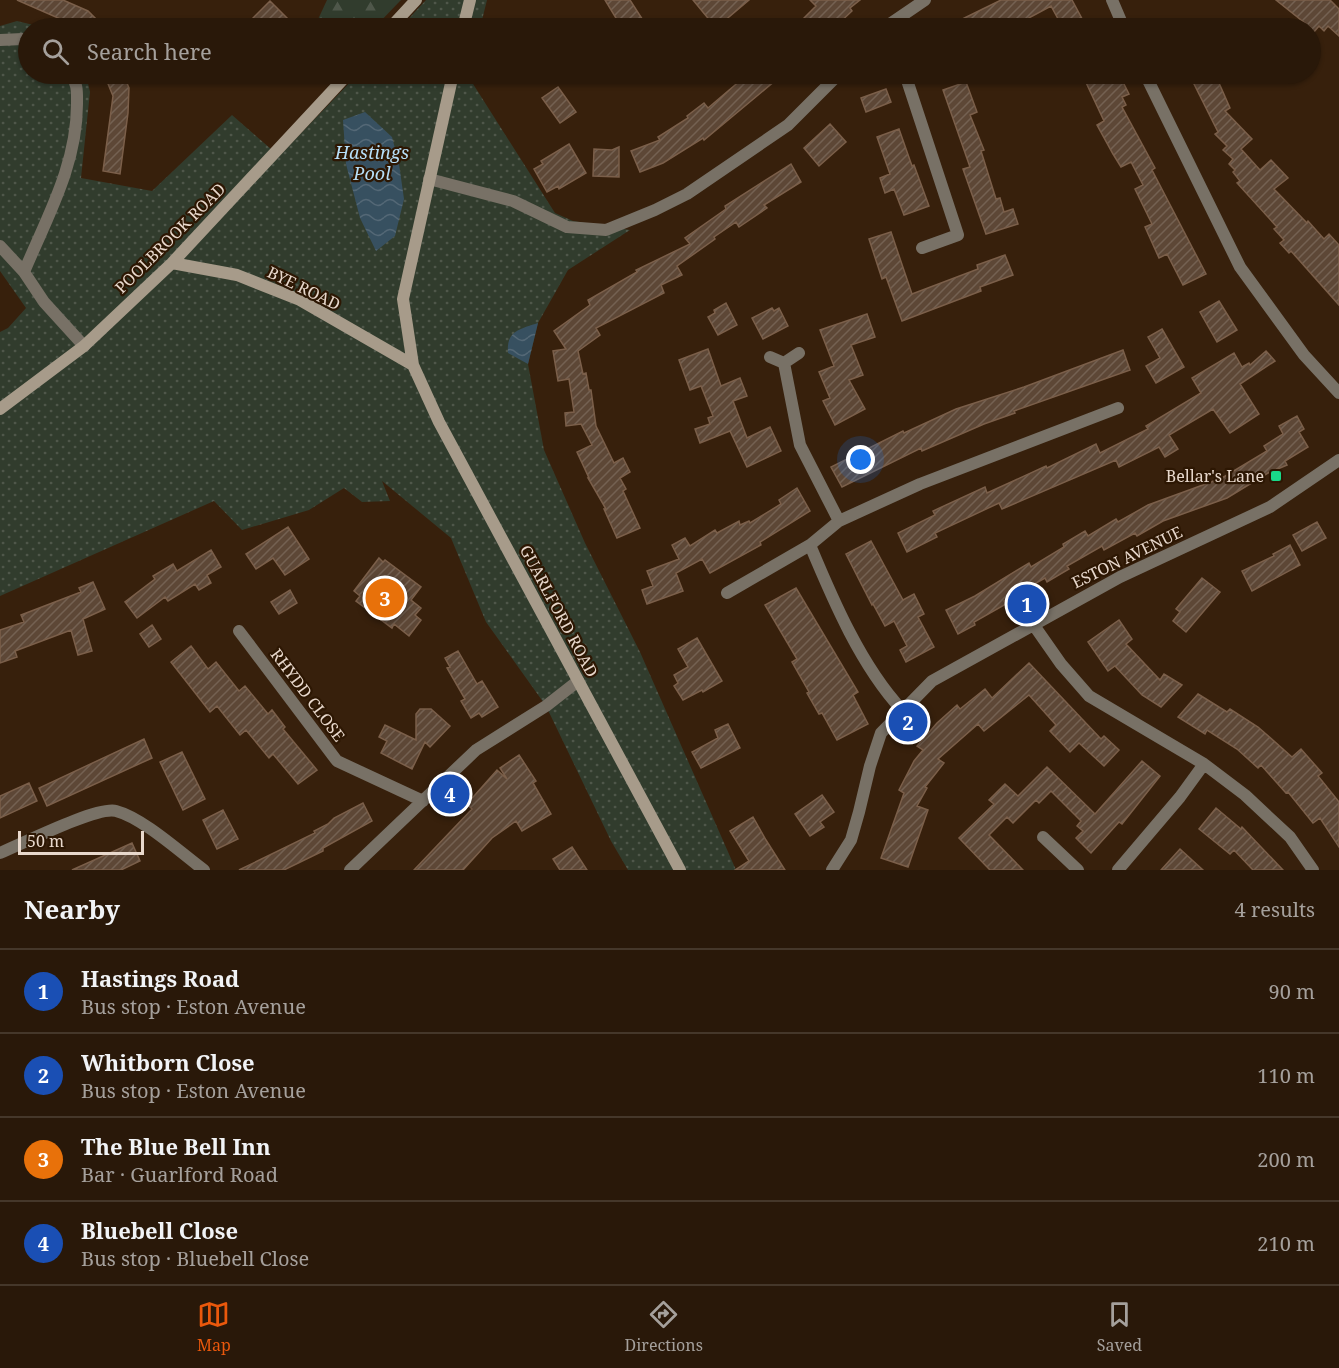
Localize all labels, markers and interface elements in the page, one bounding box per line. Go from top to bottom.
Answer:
search box [18,18,1321,84]
icon: search [39,35,72,68]
text: Search here [87,36,212,66]
water label: Hastings Pool [334,140,409,185]
street label: POOLBROOK ROAD [110,178,230,298]
street label: BYE ROAD [264,261,344,315]
your location [846,445,875,474]
place label: Bellar's Lane [1166,465,1264,487]
marker: Bellar's Lane [1269,469,1283,483]
street label: ESTON AVENUE [1068,521,1186,593]
street label: GUARLFORD ROAD [515,541,603,681]
pin: 3 [366,576,404,620]
pin: 1 [1008,582,1046,626]
street label: RHYDD CLOSE [266,644,350,746]
pin: 2 [888,700,928,744]
pin: 4 [430,772,470,816]
scale bar [18,828,144,856]
text: 50 m [27,830,64,852]
text: Nearby [24,891,120,927]
text: 4 results [1235,896,1315,923]
text: Hastings Road [81,963,239,993]
text: 1 [38,978,49,1005]
text: 90 m [1269,978,1315,1005]
text: Bus stop · Eston Avenue [81,993,306,1020]
text: Whitborn Close [81,1047,255,1077]
text: 2 [38,1062,49,1089]
text: 110 m [1257,1062,1315,1089]
text: Bus stop · Eston Avenue [81,1077,306,1104]
text: The Blue Bell Inn [81,1131,271,1161]
text: 3 [38,1146,49,1173]
text: 200 m [1257,1146,1315,1173]
text: Bar · Guarlford Road [81,1161,278,1188]
text: Bluebell Close [81,1215,238,1245]
text: 4 [38,1230,49,1257]
text: 210 m [1257,1230,1315,1257]
text: Bus stop · Bluebell Close [81,1245,309,1272]
tab: Map [197,1298,231,1356]
tab: Directions [625,1298,703,1356]
tab: Saved [1097,1298,1142,1356]

